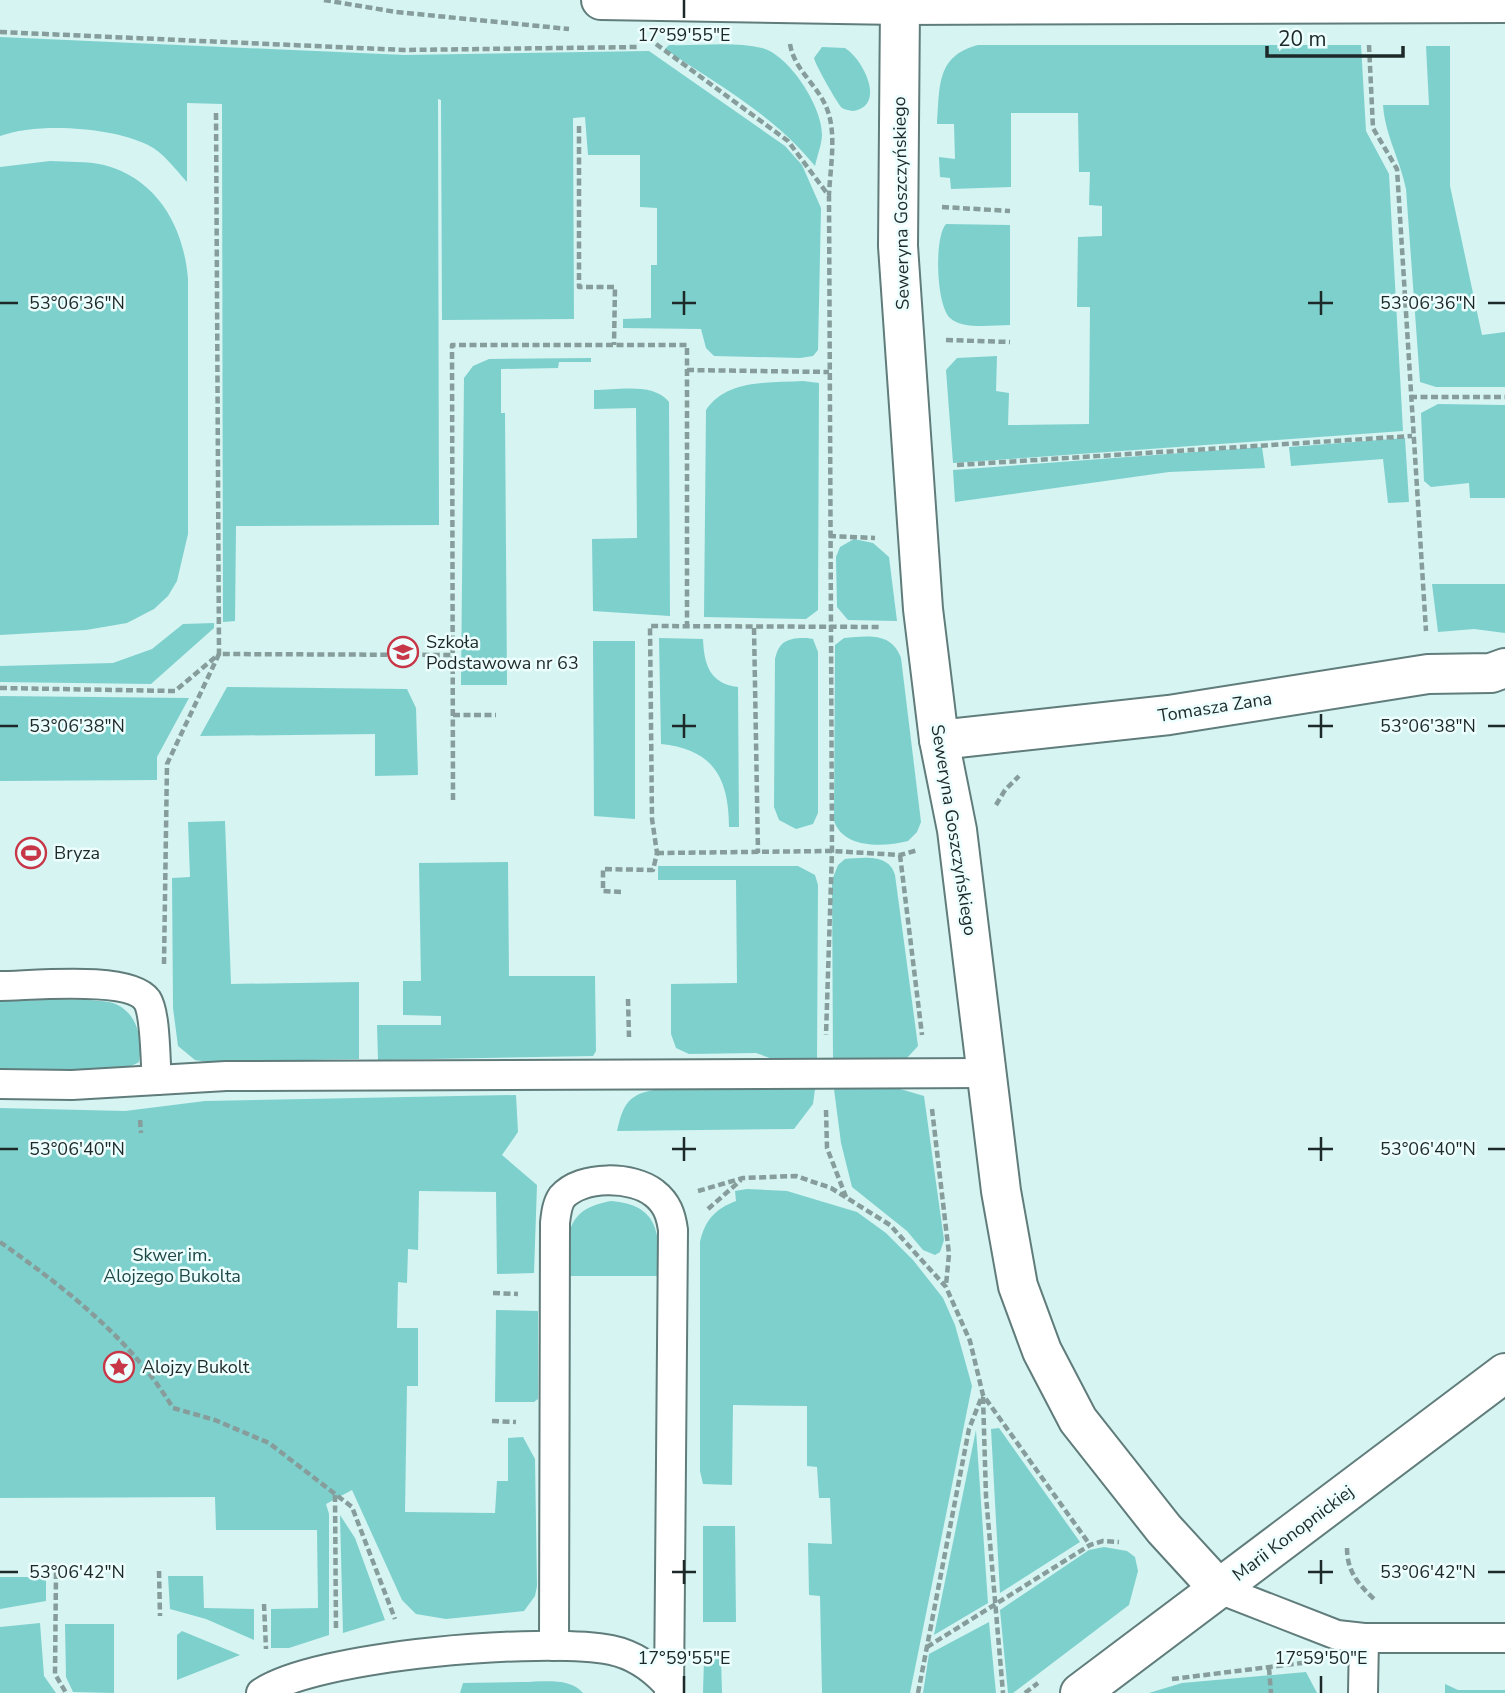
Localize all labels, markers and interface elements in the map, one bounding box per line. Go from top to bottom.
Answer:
scale bar [1267,14,1404,58]
text: 17°59'55"E [638,23,731,47]
text: 20 m [1278,25,1327,53]
street label: Seweryna Goszczyńskiego [887,96,915,310]
text: 53°06'36"N [29,291,125,315]
text: 53°06'36"N [1380,291,1476,315]
place label: Szkoła Podstawowa nr 63 [426,630,579,675]
school or university icon: Szkoła Podstawowa nr 63 [386,635,420,669]
street label: Tomasza Zana [1156,686,1274,728]
text: 53°06'38"N [29,714,125,738]
text: 53°06'38"N [1380,714,1476,738]
street label: Seweryna Goszczyńskiego [925,723,983,937]
sports icon: Bryza [14,836,48,870]
place label: Bryza [54,841,100,865]
text: 53°06'40"N [29,1137,125,1161]
text: 53°06'40"N [1380,1137,1476,1161]
park label: Skwer im. Alojzego Bukolta [103,1243,241,1288]
place icon: Alojzy Bukolt [102,1350,136,1384]
place label: Alojzy Bukolt [142,1355,250,1379]
street label: Marii Konopnickiej [1228,1480,1358,1586]
text: 53°06'42"N [29,1560,125,1584]
text: 53°06'42"N [1380,1560,1476,1584]
text: 17°59'55"E [638,1646,731,1670]
text: 17°59'50"E [1275,1646,1368,1670]

